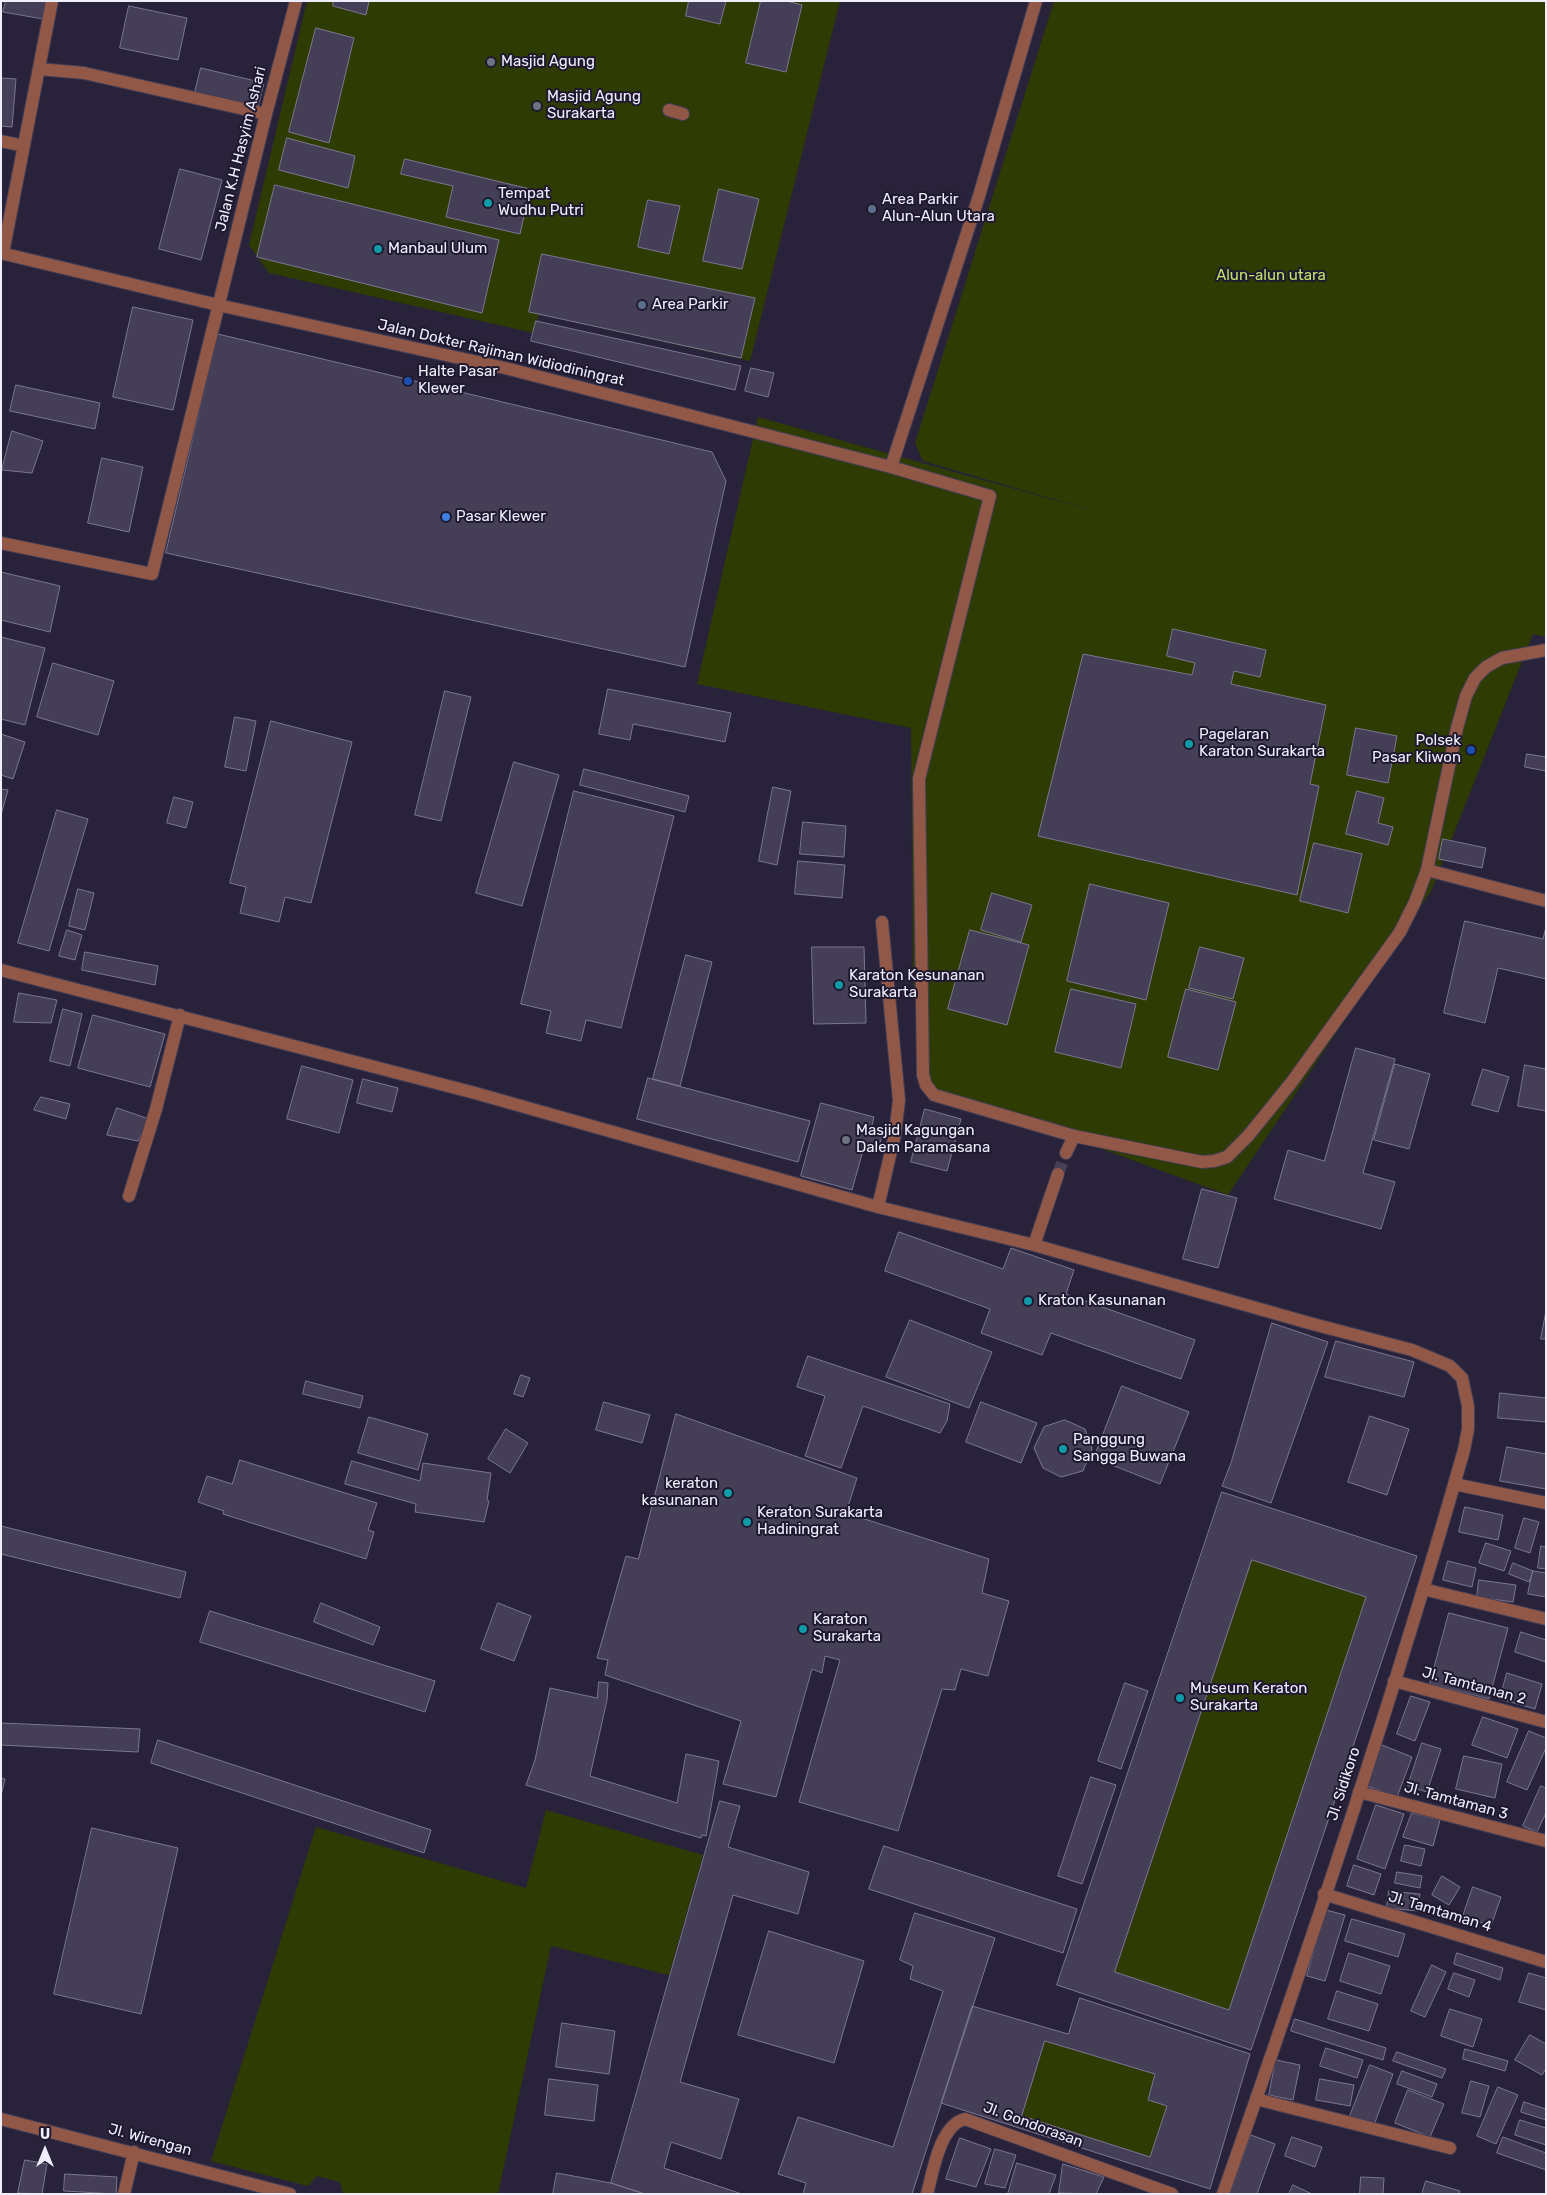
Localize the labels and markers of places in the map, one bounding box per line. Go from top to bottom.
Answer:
place label: Masjid Agung [501,53,595,71]
marker: Masjid Agung [485,56,497,68]
place label: Masjid Agung Surakarta [547,88,641,123]
marker: Masjid Agung Surakarta [531,100,543,112]
place label: Tempat Wudhu Putri [498,185,584,220]
place label: Area Parkir Alun-Alun Utara [882,191,995,226]
marker: Tempat Wudhu Putri [482,197,494,209]
marker: Area Parkir Alun-Alun Utara [866,203,878,215]
place label: Manbaul Ulum [388,240,487,258]
marker: Manbaul Ulum [372,243,384,255]
place label: Area Parkir [652,296,728,314]
marker: Area Parkir [636,299,648,311]
place label: Halte Pasar Klewer [418,363,498,398]
marker: Halte Pasar Klewer [402,375,414,387]
place label: Pasar Klewer [456,508,546,526]
marker: Pasar Klewer [440,511,452,523]
place label: Pagelaran Karaton Surakarta [1199,726,1325,761]
place label: Polsek Pasar Kliwon [1372,732,1461,767]
marker: Pagelaran Karaton Surakarta [1183,738,1195,750]
marker: Polsek Pasar Kliwon [1465,744,1477,756]
place label: Karaton Kesunanan Surakarta [849,967,985,1002]
marker: Karaton Kesunanan Surakarta [833,979,845,991]
place label: Masjid Kagungan Dalem Paramasana [856,1122,990,1157]
marker: Masjid Kagungan Dalem Paramasana [840,1134,852,1146]
place label: Kraton Kasunanan [1038,1292,1166,1310]
marker: Kraton Kasunanan [1022,1295,1034,1307]
place label: Panggung Sangga Buwana [1073,1431,1186,1466]
marker: Panggung Sangga Buwana [1057,1443,1069,1455]
place label: keraton kasunanan [642,1475,718,1510]
marker: keraton kasunanan [722,1487,734,1499]
place label: Keraton Surakarta Hadiningrat [757,1504,883,1539]
marker: Keraton Surakarta Hadiningrat [741,1516,753,1528]
place label: Karaton Surakarta [813,1611,881,1646]
marker: Karaton Surakarta [797,1623,809,1635]
place label: Museum Keraton Surakarta [1190,1680,1307,1715]
marker: Museum Keraton Surakarta [1174,1692,1186,1704]

